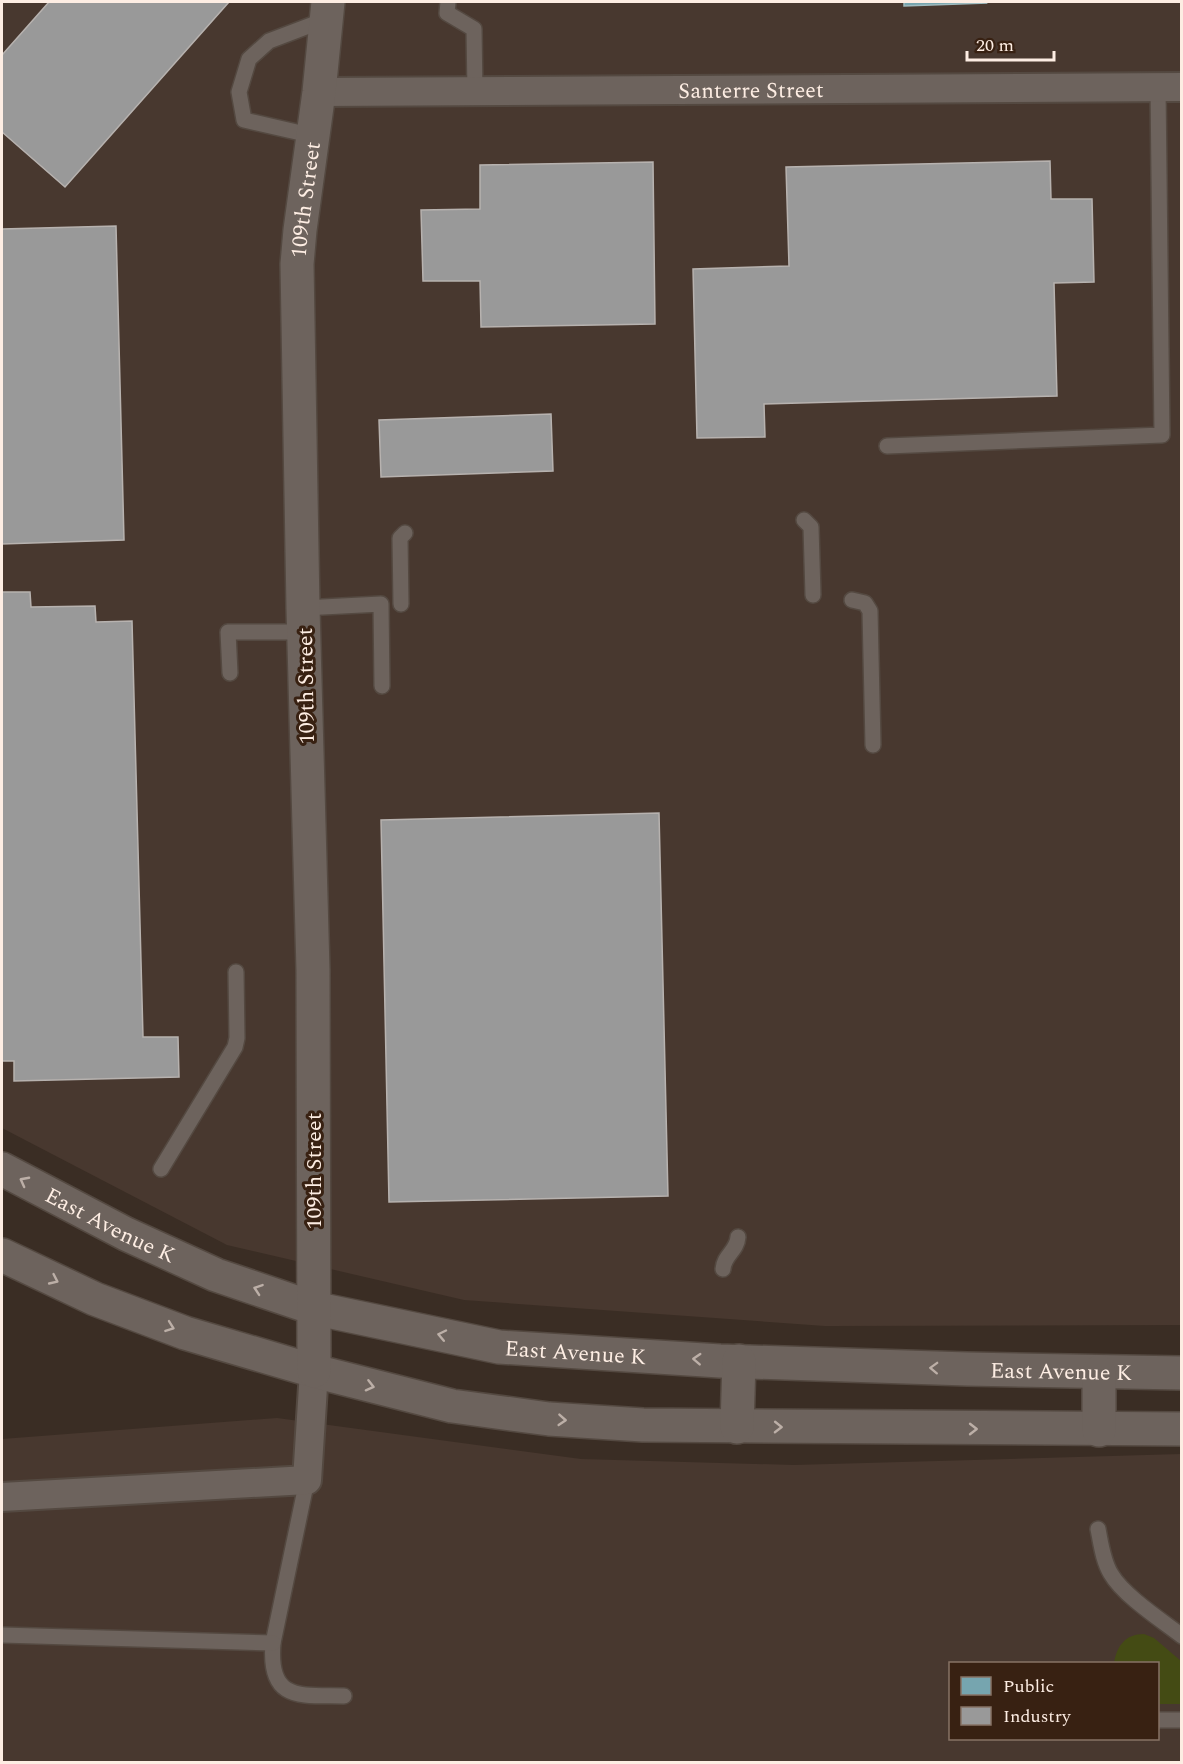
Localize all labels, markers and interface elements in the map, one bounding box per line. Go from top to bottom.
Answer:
scale bar [967,24,1054,62]
text: 20 m [976,32,1014,59]
street label: Santerre Street [678,74,824,108]
street label: 109th Street [283,139,330,259]
street label: 109th Street [289,627,324,745]
street label: 109th Street [298,1112,331,1229]
one-way arrow [20,1177,30,1188]
street label: East Avenue K [39,1179,180,1272]
one-way arrow [48,1273,59,1285]
one-way arrow [253,1283,264,1296]
one-way arrow [164,1320,175,1332]
one-way arrow [437,1329,447,1342]
street label: East Avenue K [504,1332,647,1374]
one-way arrow [693,1353,702,1366]
street label: East Avenue K [990,1354,1132,1390]
one-way arrow [930,1362,939,1375]
one-way arrow [365,1378,375,1391]
one-way arrow [557,1413,566,1426]
one-way arrow [773,1421,782,1433]
one-way arrow [968,1423,977,1435]
legend [949,1662,1159,1740]
text: Public [1003,1673,1054,1700]
text: Industry [1003,1703,1072,1730]

